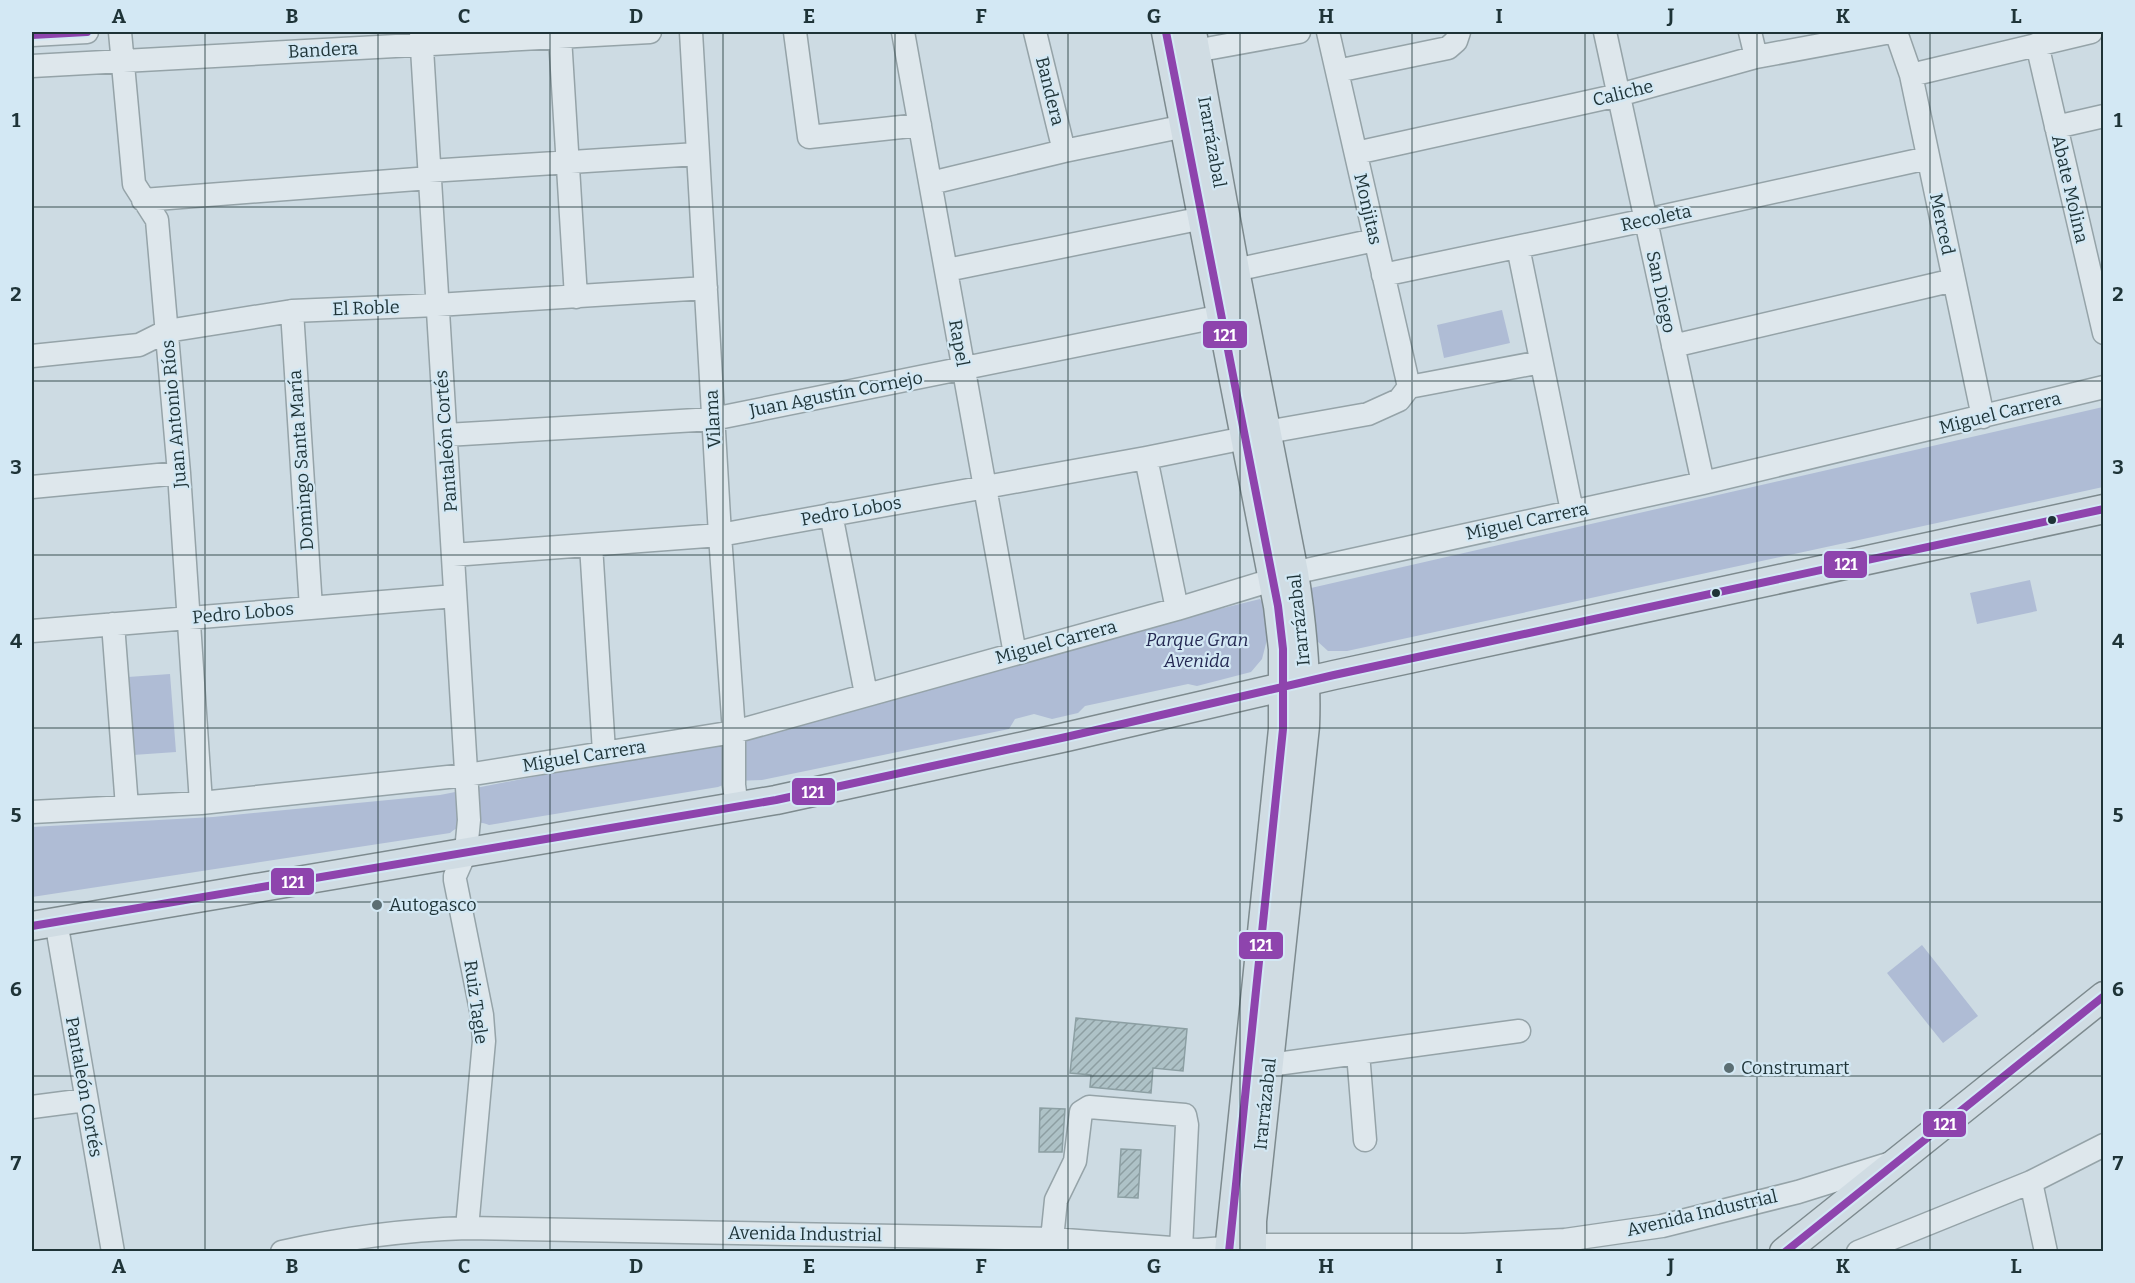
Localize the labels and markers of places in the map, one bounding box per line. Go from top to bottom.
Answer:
unlabelled marker [2046,514,2058,526]
unlabelled marker [1710,587,1722,599]
place label: Autogasco [389,894,477,916]
marker: Autogasco [370,898,384,912]
place label: Construmart [1741,1057,1850,1079]
marker: Construmart [1722,1061,1736,1075]

